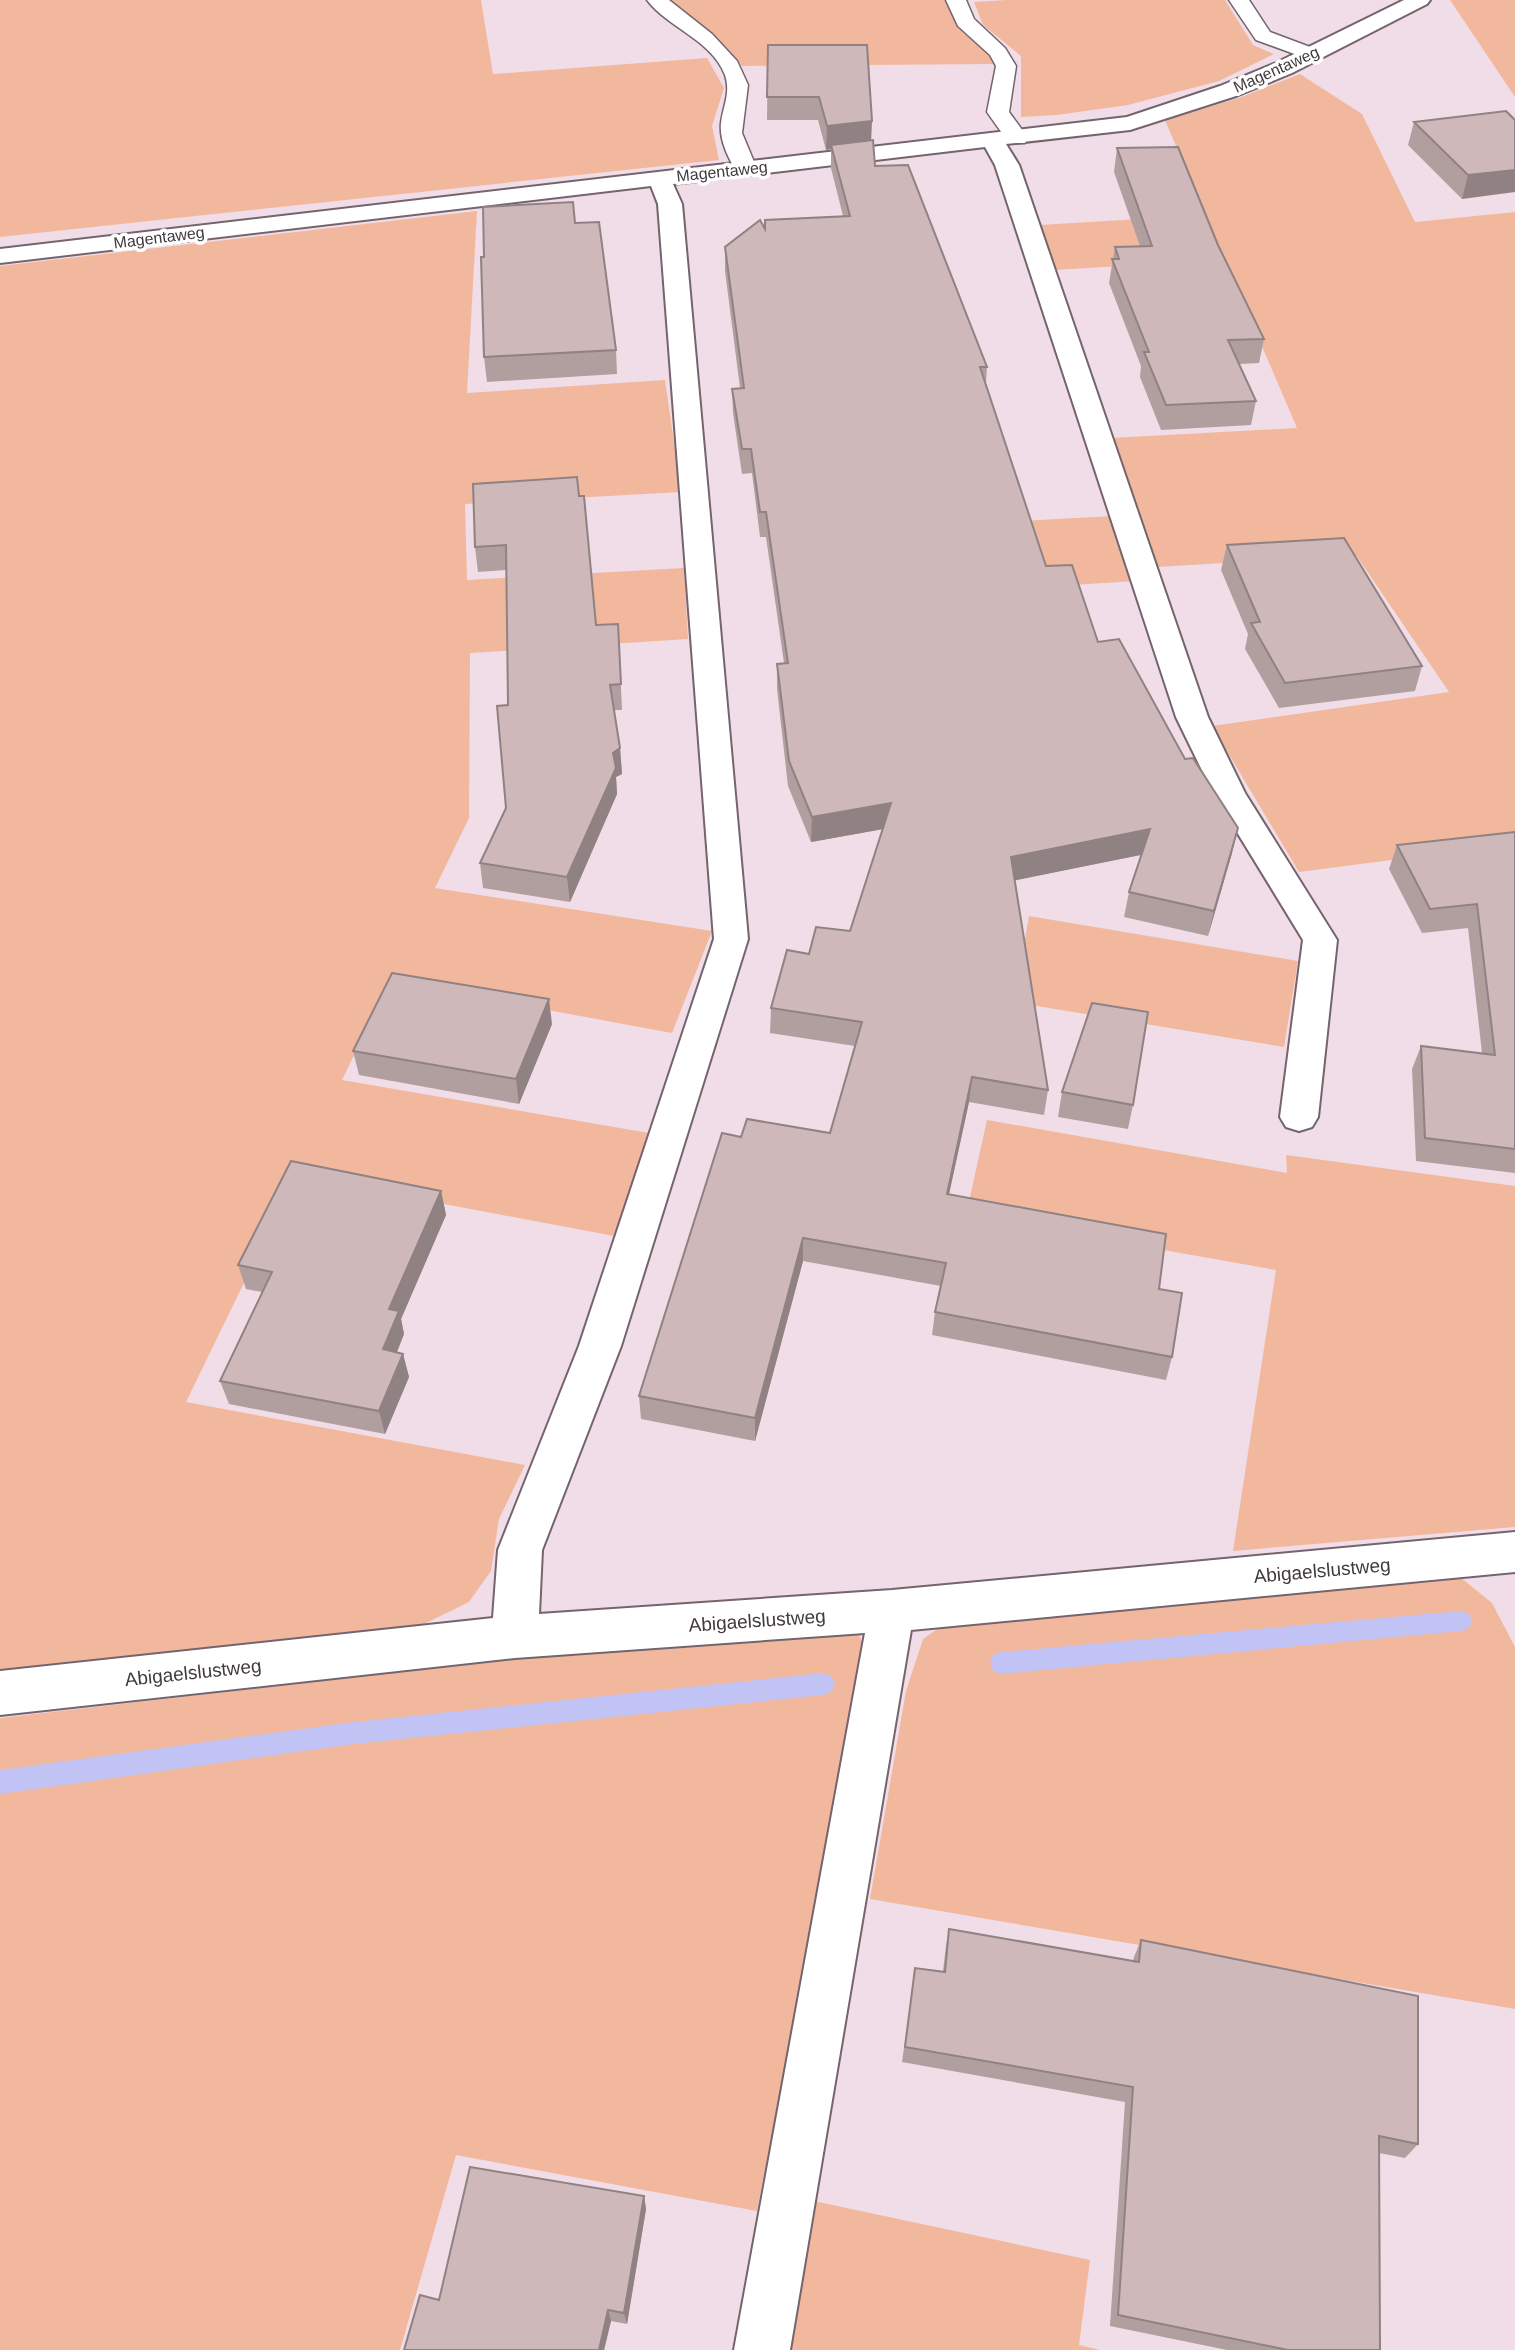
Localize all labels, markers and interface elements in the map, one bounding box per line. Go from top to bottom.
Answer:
street label: Magentaweg [1231,43,1322,96]
street label: Magentaweg [676,158,769,185]
street label: Magentaweg [113,223,206,252]
street label: Abigaelslustweg [1253,1554,1391,1587]
street label: Abigaelslustweg [688,1605,826,1636]
street label: Abigaelslustweg [124,1655,262,1690]

